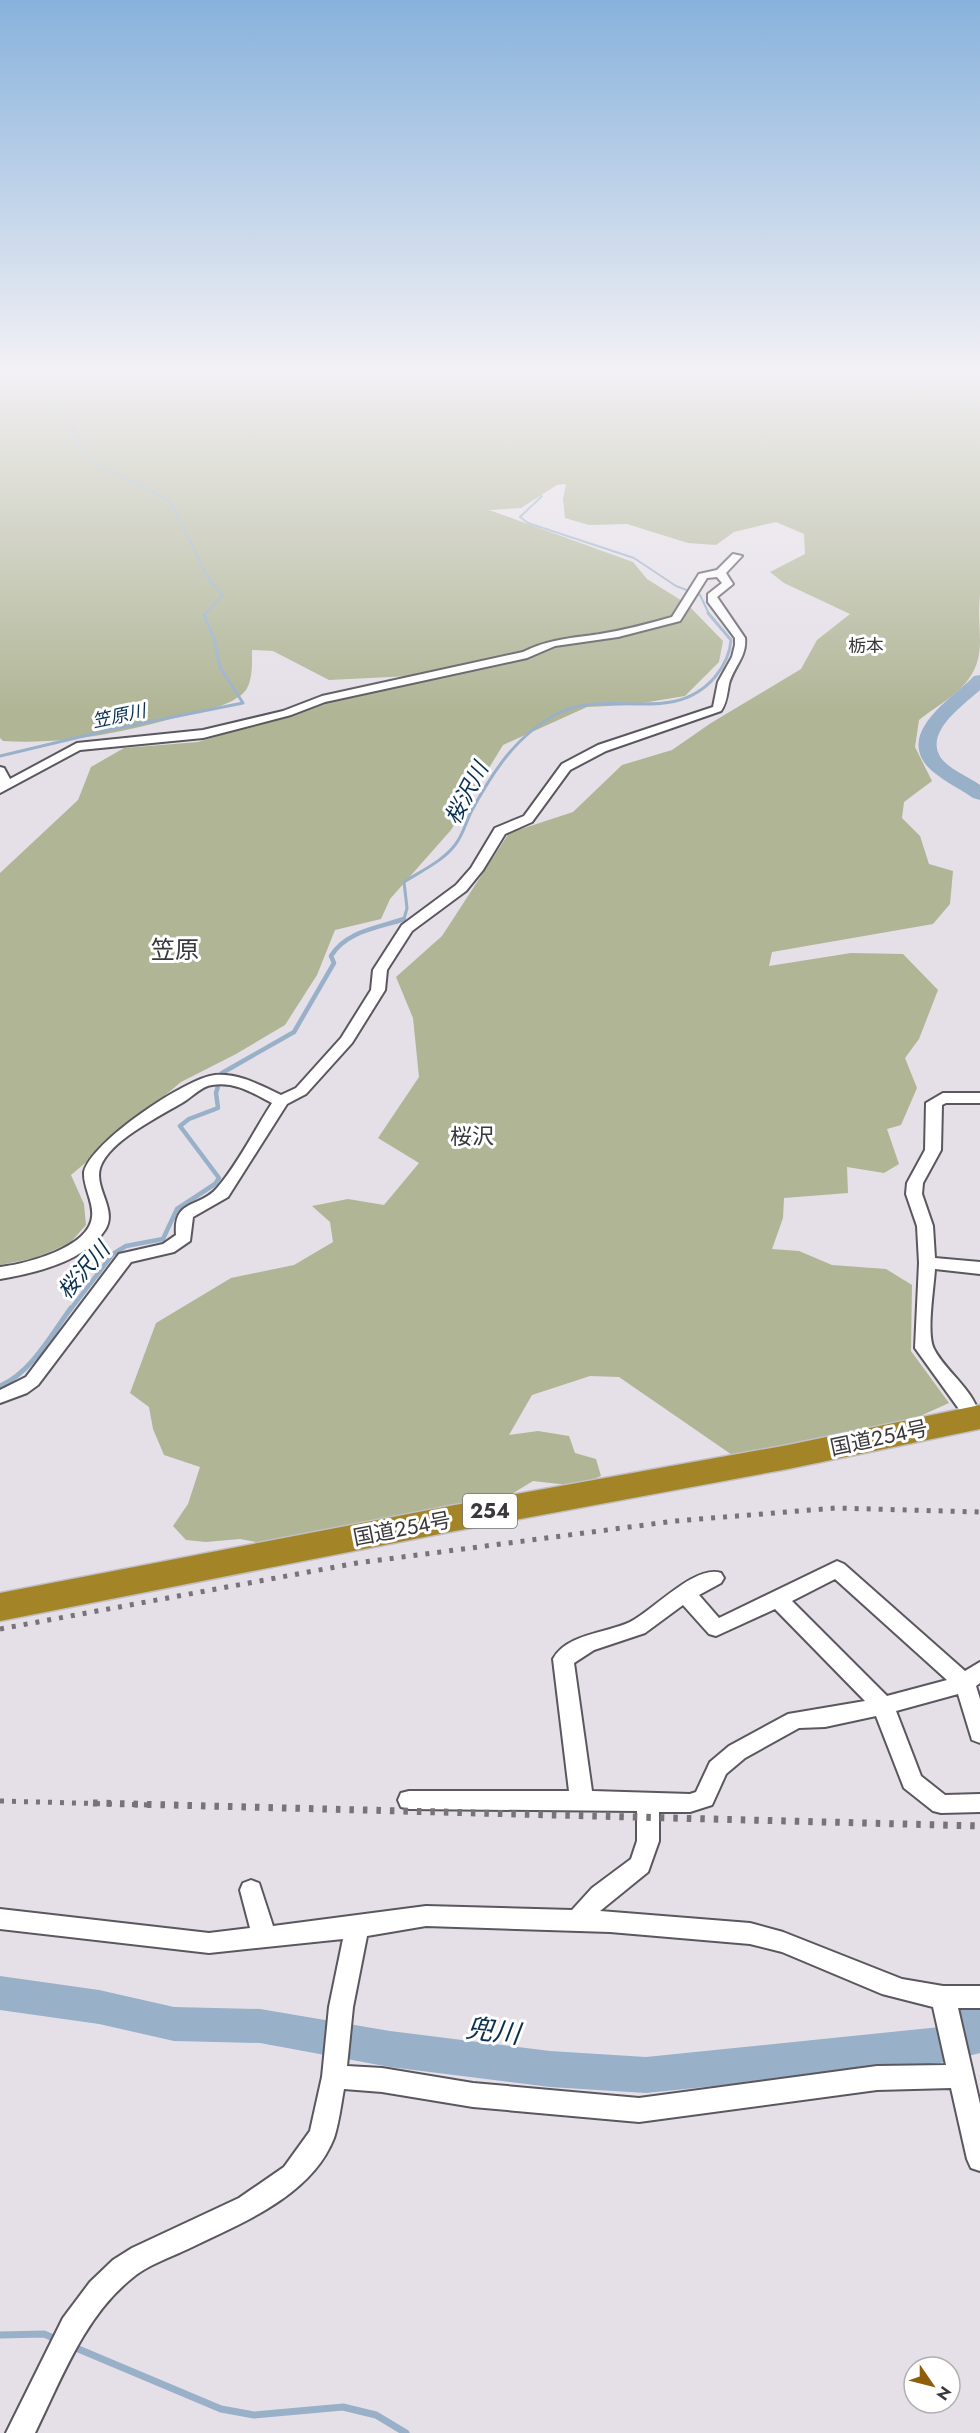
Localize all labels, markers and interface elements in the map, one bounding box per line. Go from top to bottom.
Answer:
district label: 栃本 [848,633,884,659]
water label: 笠原川 [90,697,150,734]
water label: 桜沢川 [436,755,497,830]
district label: 笠原 [151,932,199,967]
district label: 桜沢 [450,1120,494,1152]
water label: 桜沢川 [49,1233,118,1305]
street label: 国道254号 [827,1413,931,1463]
road number: 254 [463,1494,517,1528]
street label: 国道254号 [351,1505,453,1553]
water label: 兜川 [464,2008,525,2054]
north arrow [902,2355,962,2415]
text: N [931,2382,957,2405]

